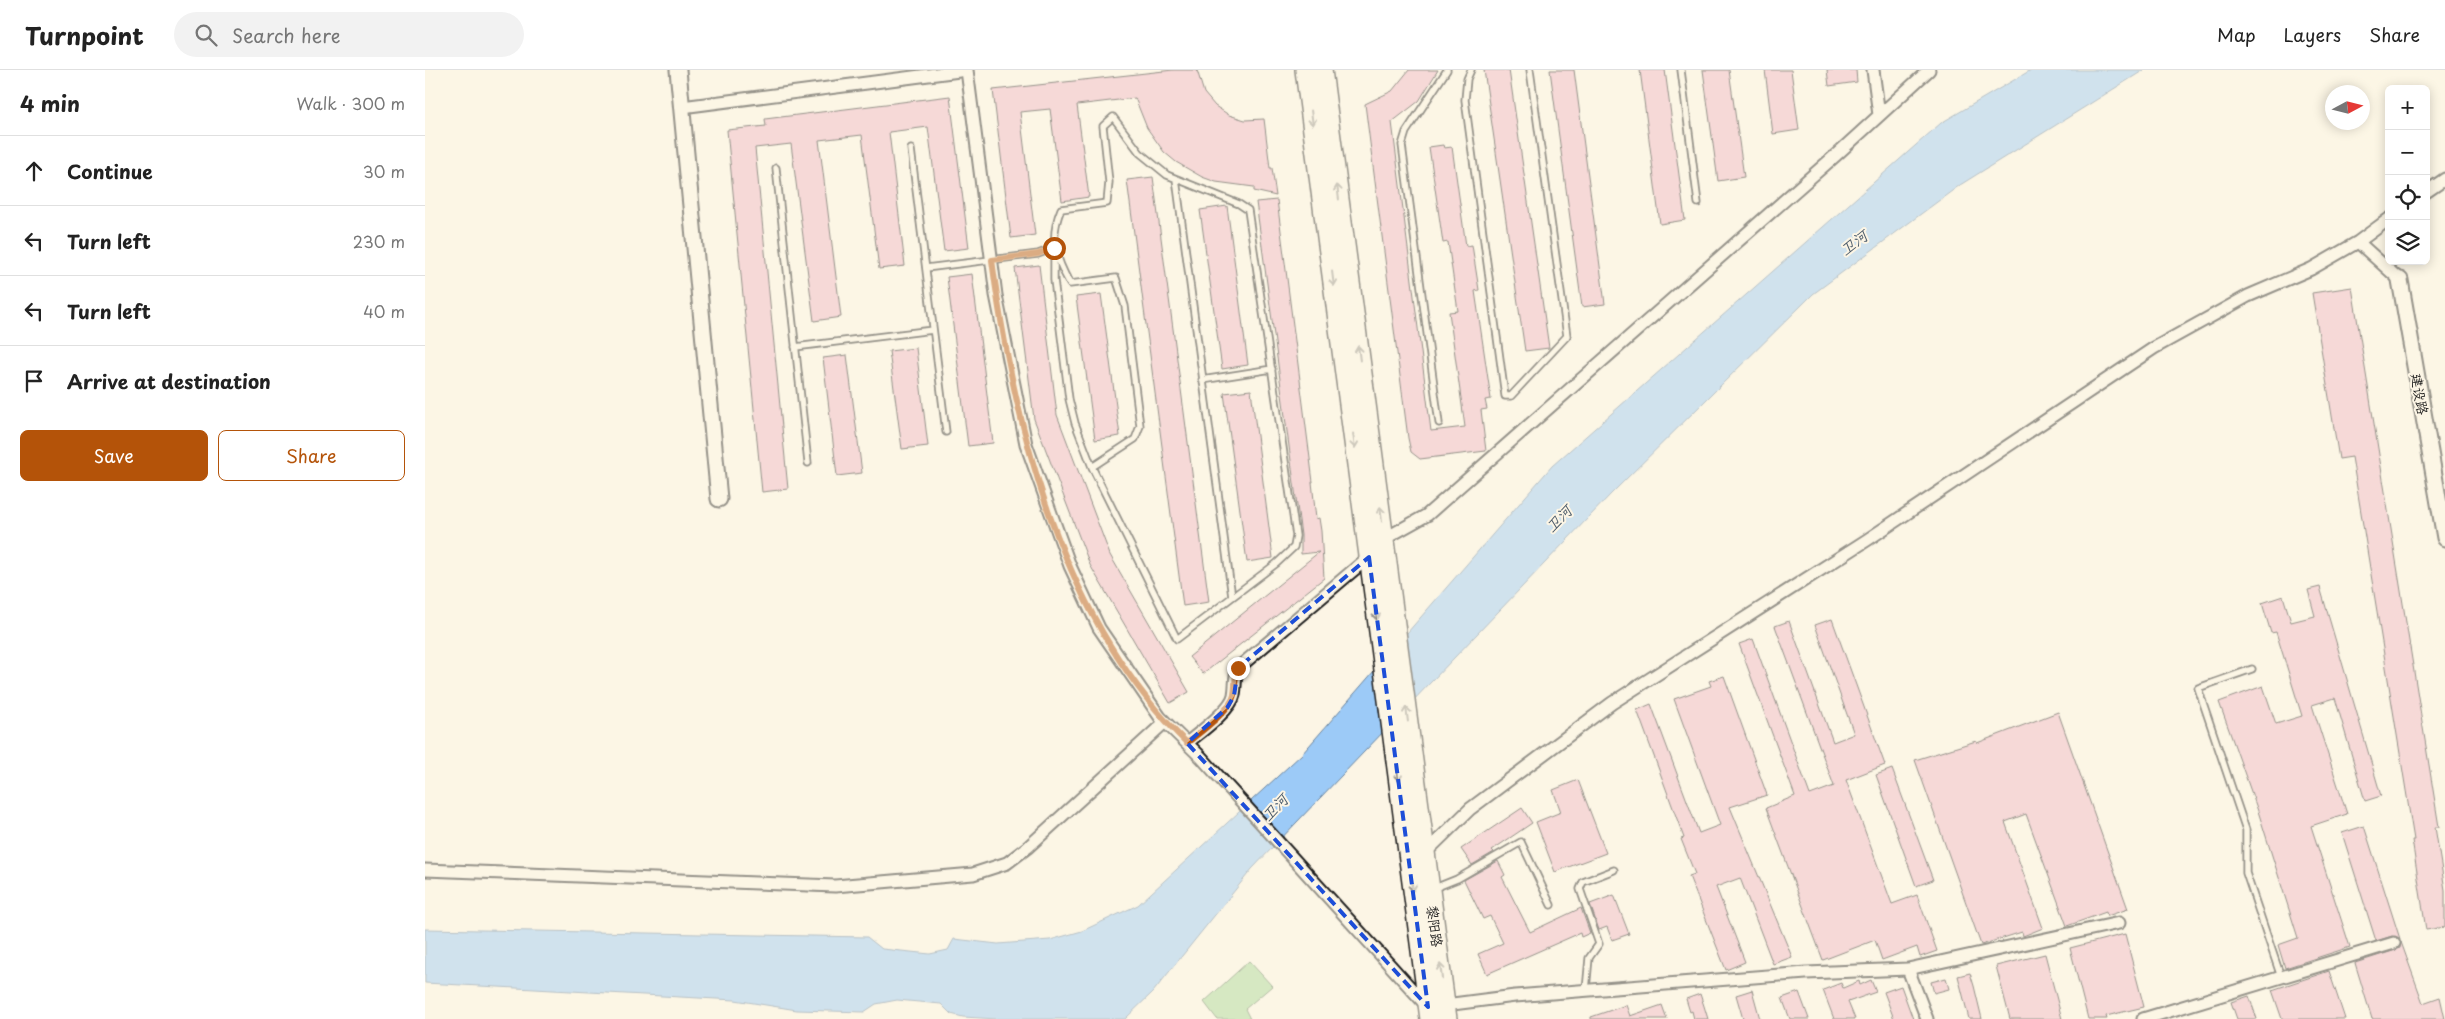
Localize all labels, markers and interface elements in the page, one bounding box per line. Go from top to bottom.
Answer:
search box [174,12,524,57]
text: Turnpoint [25,17,144,53]
icon: search [192,21,220,49]
text: Search here [232,21,341,49]
text: Map [2217,21,2256,48]
text: Layers [2284,21,2341,48]
text: Share [2369,21,2420,48]
north arrow [2325,85,2370,130]
map controls [2385,85,2430,265]
button: + [2385,85,2430,130]
text: 4 min [20,87,80,119]
text: Walk · 300 m [296,91,405,115]
one-way arrow [1307,110,1317,126]
button: − [2385,130,2430,175]
icon: ahead [20,157,48,185]
text: Continue [67,157,153,185]
text: 30 m [363,159,405,183]
button: locate [2385,175,2430,220]
one-way arrow [1333,184,1343,200]
button: layers [2385,220,2430,265]
water label: 卫河 [1834,222,1874,260]
icon: left [20,227,48,255]
text: Turn left [67,227,151,255]
text: 230 m [353,229,405,253]
route start [1043,237,1066,260]
one-way arrow [1328,271,1338,287]
icon: left [20,297,48,325]
text: Turn left [67,297,151,325]
text: 40 m [363,299,405,323]
one-way arrow [1354,346,1364,362]
icon: arrive [20,367,48,395]
text: Arrive at destination [67,367,271,395]
street label: 建设路 [2406,371,2434,417]
button: Save [20,430,208,481]
button: Share [218,430,405,481]
one-way arrow [1349,432,1359,448]
water label: 卫河 [1539,497,1579,537]
one-way arrow [1375,507,1385,523]
one-way arrow [1372,605,1382,621]
route end [1227,657,1250,680]
one-way arrow [1402,707,1412,723]
one-way arrow [1393,766,1403,782]
water label: 卫河 [1255,786,1295,826]
one-way arrow [1407,876,1417,892]
street label: 黎阳路 [1422,904,1448,948]
one-way arrow [1435,963,1445,979]

